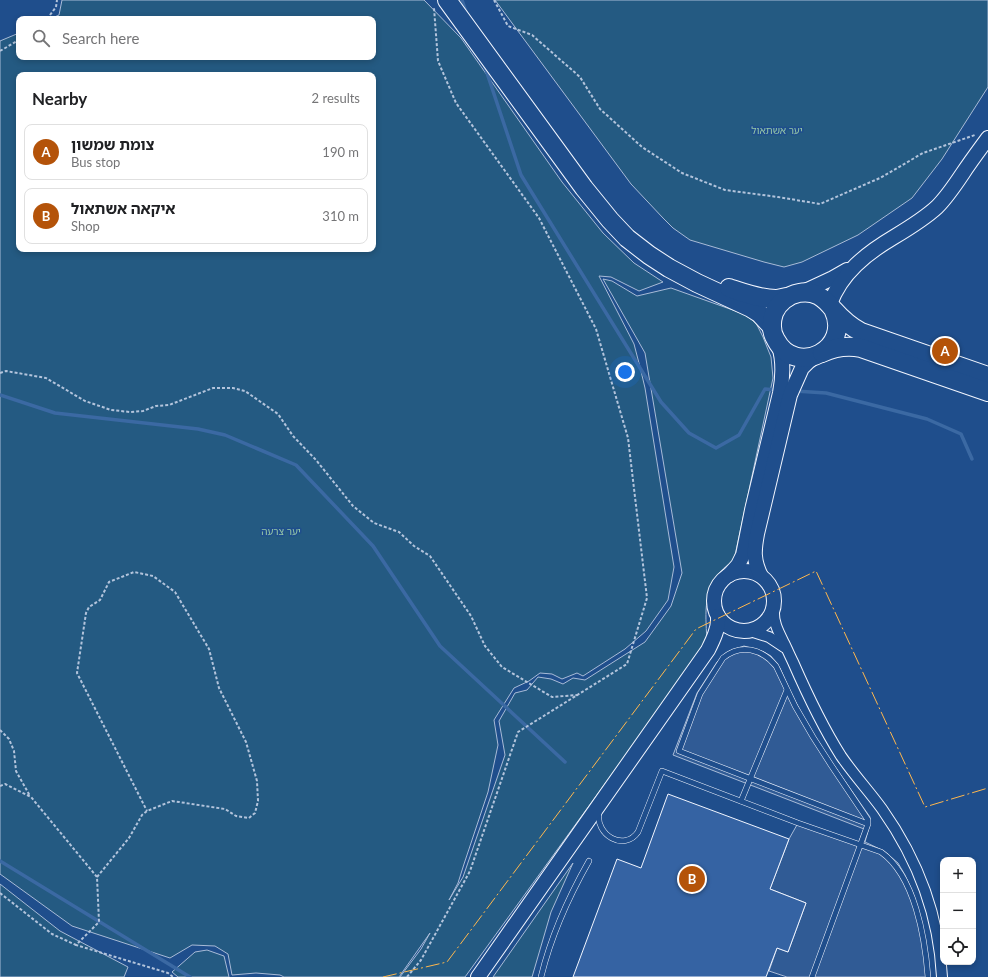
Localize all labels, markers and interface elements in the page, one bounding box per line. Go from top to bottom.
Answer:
search box [16,16,376,60]
icon: search [30,27,52,49]
text: Search here [62,29,139,47]
text: Nearby [32,88,87,109]
text: 2 results [312,90,360,106]
park label: יער אשתאול [751,124,803,136]
text: צומת שמשון [71,135,155,153]
text: A [41,144,51,160]
text: 190 m [322,144,359,160]
text: Bus stop [71,154,120,170]
text: איקאה אשתאול [71,199,175,217]
text: B [42,208,50,224]
text: 310 m [322,208,359,224]
text: Shop [71,218,100,234]
pin: A [932,336,958,366]
your location [615,362,635,382]
park label: יער צרעה [261,525,301,537]
map controls [940,857,976,965]
button: + [940,857,976,893]
pin: B [679,864,705,894]
button: − [940,893,976,929]
button: locate [940,929,976,965]

